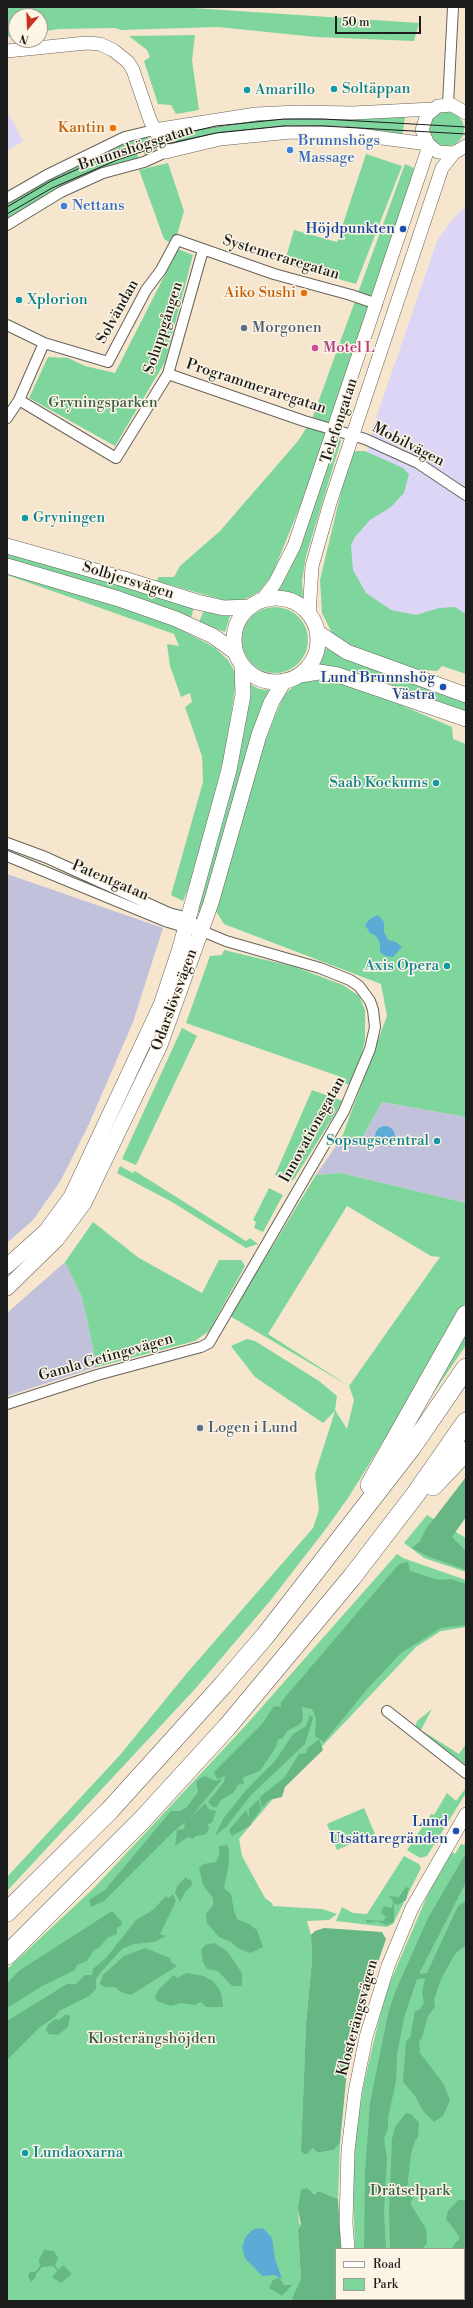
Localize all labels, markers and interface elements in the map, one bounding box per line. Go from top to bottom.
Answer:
north arrow [8,8,48,48]
scale bar [337,8,423,34]
text: 50 m [342,15,370,30]
text: N [18,30,31,46]
place label: Soltäppan [342,80,410,98]
place label: Amarillo [255,81,315,99]
marker: Soltäppan [329,84,339,94]
marker: Amarillo [242,85,252,95]
place label: Kantin [58,119,105,137]
street label: Brunnshögsgatan [76,121,196,175]
marker: Kantin [108,123,118,133]
place label: Brunnshögs Massage [298,132,380,167]
marker: Brunnshögs Massage [285,145,295,155]
place label: Nettans [72,197,125,215]
marker: Nettans [59,201,69,211]
place label: Höjdpunkten [305,220,395,238]
marker: Höjdpunkten [398,224,408,234]
street label: Systemeraregatan [220,232,342,284]
street label: Solvändan [93,277,143,347]
street label: Soluppgången [141,280,187,376]
place label: Aiko Sushi [224,284,296,302]
marker: Aiko Sushi [299,288,309,298]
place label: Xplorion [27,291,88,309]
marker: Xplorion [14,295,24,305]
place label: Morgonen [252,319,322,337]
marker: Morgonen [239,323,249,333]
place label: Motel L [323,339,375,357]
marker: Motel L [310,343,320,353]
street label: Programmeraregatan [184,356,328,418]
street label: Telefongatan [318,376,362,466]
park label: Gryningsparken [48,394,158,412]
street label: Mobilvägen [369,419,447,471]
place label: Gryningen [33,509,105,527]
marker: Gryningen [20,513,30,523]
street label: Solbjersvägen [80,559,176,603]
place label: Lund Brunnshög Västra [320,669,435,704]
marker: Lund Brunnshög Västra [438,682,448,692]
place label: Saab Kockums [329,774,428,792]
marker: Saab Kockums [431,778,441,788]
street label: Patentgatan [69,857,151,905]
street label: Odarslövsvägen [148,947,202,1053]
place label: Axis Opera [365,957,439,975]
marker: Axis Opera [442,961,452,971]
street label: Innovationsgatan [276,1074,350,1186]
place label: Sopsugscentral [326,1132,429,1150]
marker: Sopsugscentral [432,1136,442,1146]
street label: Gamla Getingevägen [37,1330,175,1386]
place label: Logen i Lund [208,1419,298,1437]
marker: Logen i Lund [195,1423,205,1433]
place label: Lund Utsättaregränden [329,1813,448,1848]
marker: Lund Utsättaregränden [451,1826,461,1836]
street label: Klosterängsvägen [334,1958,382,2078]
park label: Klosterängshöjden [88,2030,216,2048]
place label: Lundaoxarna [33,2144,123,2162]
marker: Lundaoxarna [20,2148,30,2158]
park label: Drätselpark [370,2182,450,2200]
legend [335,2248,465,2300]
text: Road [373,2257,401,2272]
text: Park [373,2277,398,2292]

